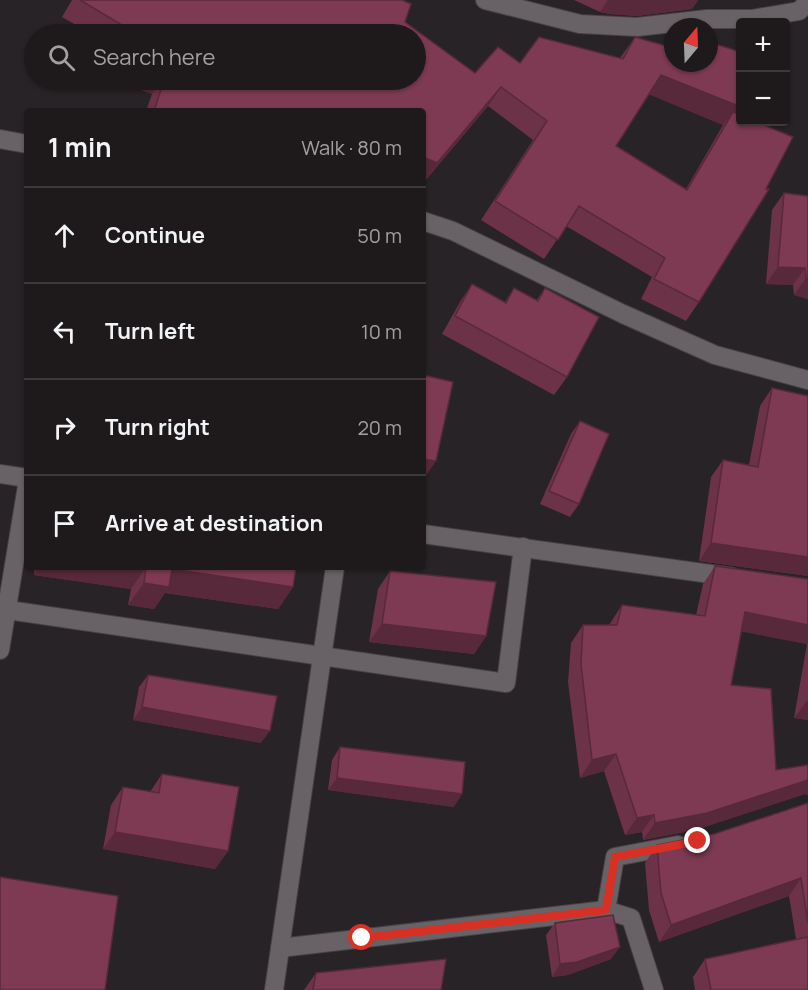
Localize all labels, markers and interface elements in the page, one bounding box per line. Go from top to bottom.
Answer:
north arrow [664,18,718,72]
map controls [736,18,790,126]
button: + [736,18,790,72]
search box [24,24,426,90]
icon: search [45,41,78,74]
text: Search here [93,42,215,72]
button: − [736,72,790,126]
text: 1 min [48,129,112,165]
text: Walk · 80 m [301,134,402,161]
icon: ahead [48,219,81,252]
text: Continue [105,220,205,250]
text: 50 m [357,222,402,249]
icon: left [48,315,81,348]
text: Turn left [105,316,195,346]
text: 10 m [361,318,402,345]
icon: right [48,411,81,444]
text: Turn right [105,412,210,442]
text: 20 m [357,414,402,441]
icon: arrive [48,507,81,540]
text: Arrive at destination [105,508,323,538]
route end [684,827,710,853]
route start [348,924,374,950]

